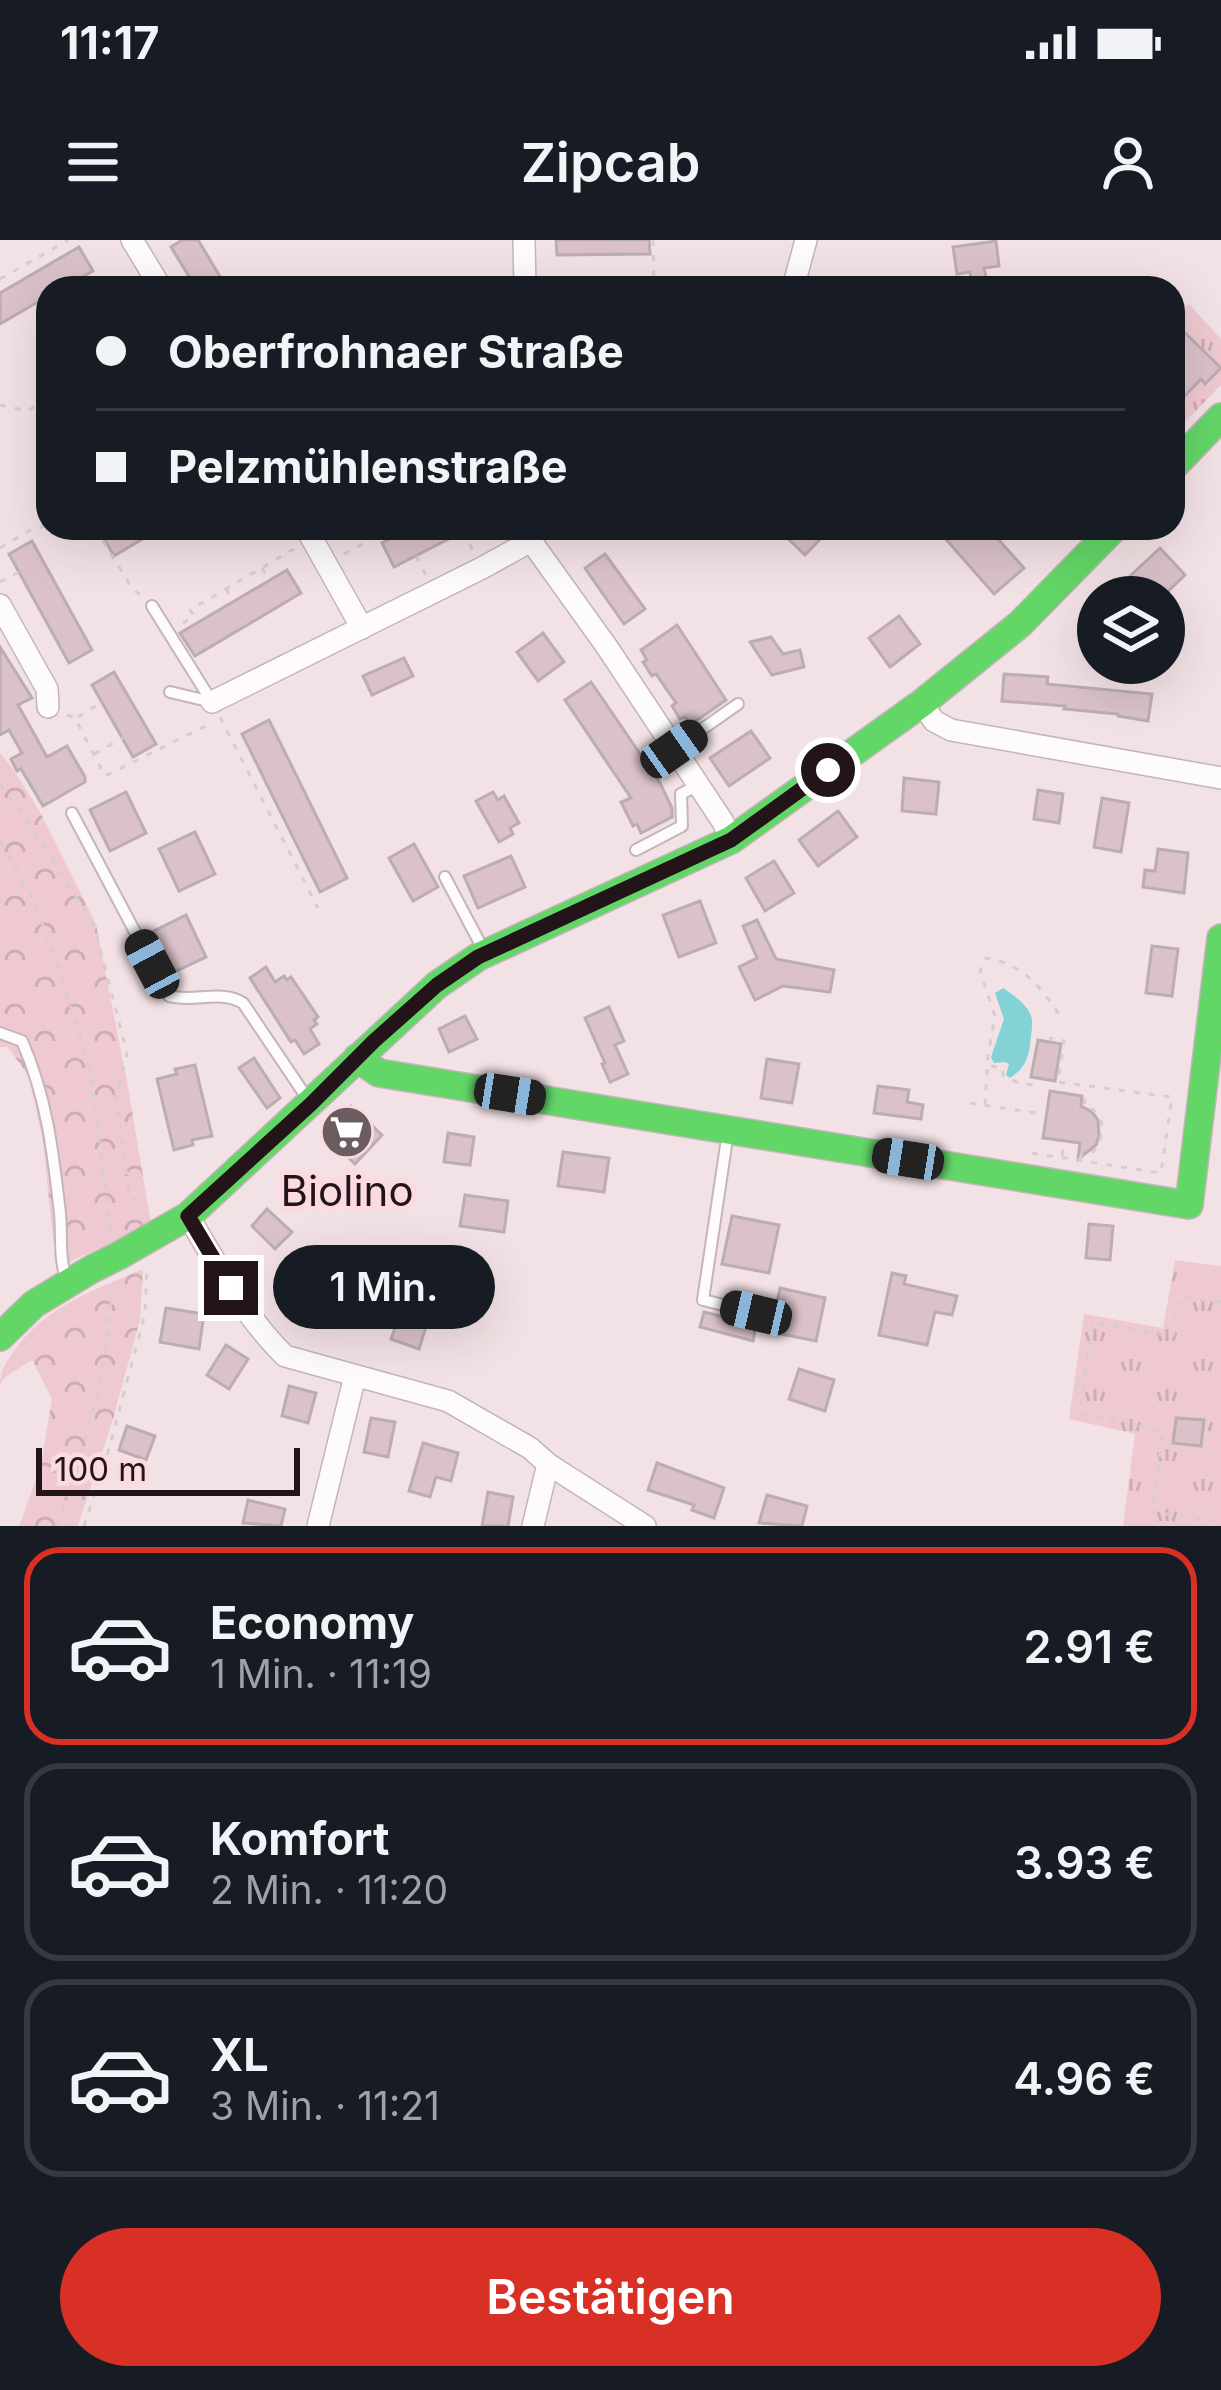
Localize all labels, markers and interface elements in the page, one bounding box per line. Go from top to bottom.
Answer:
text: 11:17 [60,15,159,70]
icon: menu [60,129,126,195]
icon: person [1095,129,1161,195]
text: Zipcab [521,130,700,195]
text: Oberfrohnaer Straße [168,324,624,379]
text: Pelzmühlenstraße [168,439,568,494]
map controls [1077,576,1185,684]
button: layers [1077,576,1185,684]
car [634,714,714,784]
route start [801,743,855,797]
car [119,924,185,1004]
car [472,1071,548,1117]
supermarket icon: Biolino [319,1104,375,1160]
car [870,1136,946,1182]
place label: Biolino [280,1165,414,1216]
callout: 1 Min. [273,1246,495,1330]
route end [204,1261,258,1315]
text: 1 Min. [330,1263,438,1310]
car [717,1287,795,1339]
scale bar [36,1442,300,1495]
text: 100 m [54,1449,147,1489]
icon: car [66,1592,174,1700]
text: Economy [210,1595,414,1650]
text: 2.91 € [1023,1619,1155,1674]
text: 1 Min. · 11:19 [210,1650,432,1697]
icon: car [66,1808,174,1916]
text: Komfort [210,1811,389,1866]
text: 3.93 € [1014,1835,1155,1890]
text: 2 Min. · 11:20 [210,1866,448,1913]
icon: car [66,2024,174,2132]
text: XL [210,2027,269,2082]
text: 4.96 € [1013,2051,1155,2106]
text: 3 Min. · 11:21 [210,2082,440,2129]
button: Bestätigen [60,2228,1161,2366]

